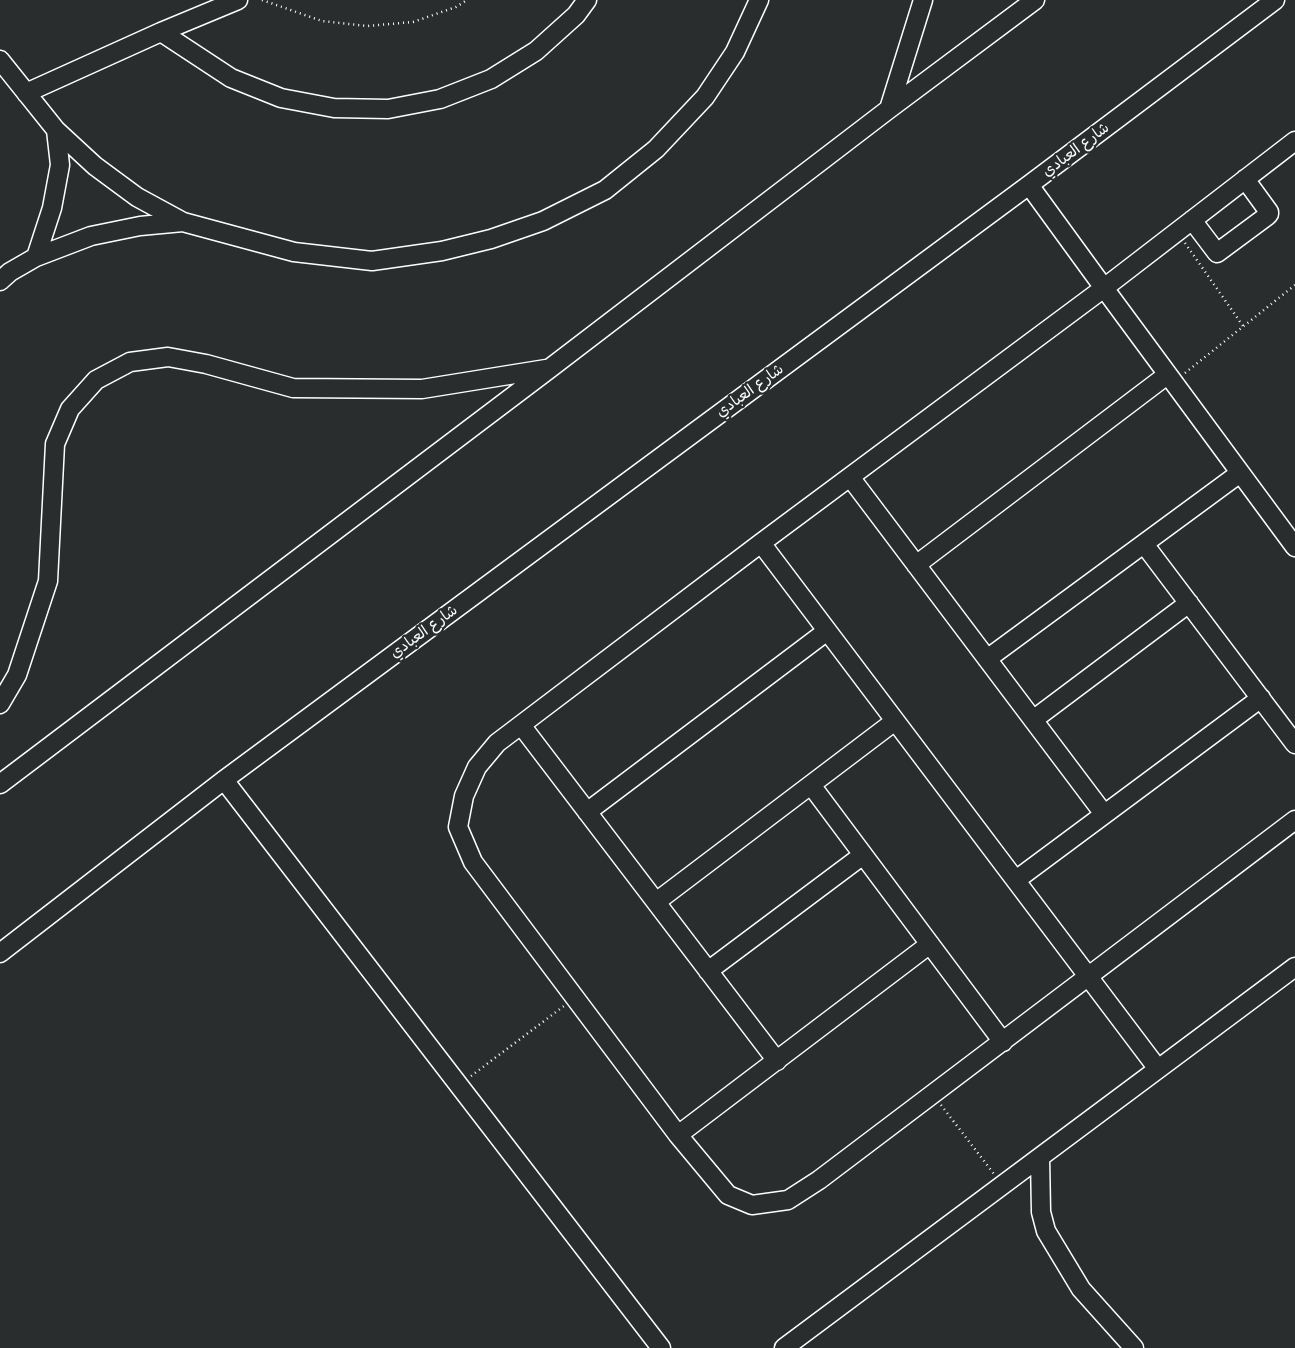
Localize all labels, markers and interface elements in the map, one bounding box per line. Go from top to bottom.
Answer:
street label: شارع العبادي [1039,119,1113,181]
street label: شارع العبادي [713,361,787,421]
street label: شارع العبادي [387,602,461,662]

